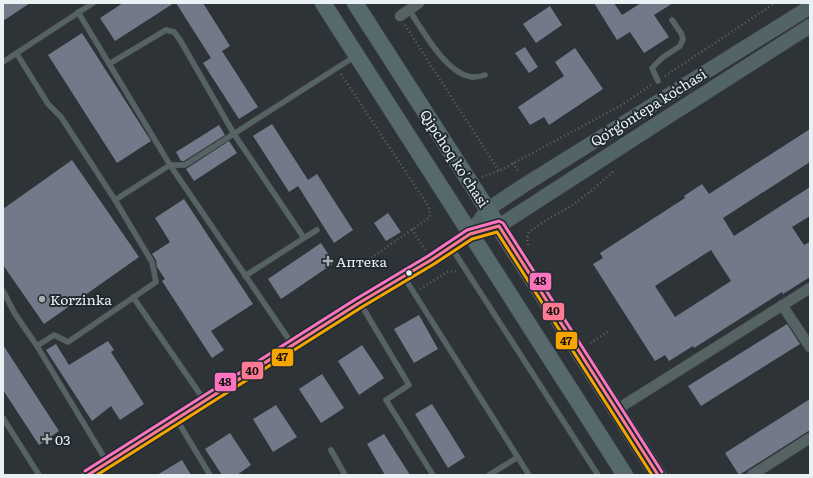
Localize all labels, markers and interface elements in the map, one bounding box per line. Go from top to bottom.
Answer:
street label: Qoʻrgʻontepa koʻchasi [586,63,710,151]
street label: Qipchoq ko'chasi [416,105,494,211]
place label: Аптека [336,251,387,271]
marker: Аптека [323,256,333,266]
unlabelled marker [404,268,414,278]
line badge: 48 [529,272,552,291]
text: 48 [533,272,547,288]
place label: Korzinka [50,289,112,309]
marker: Korzinka [37,294,47,304]
line badge: 40 [542,302,565,321]
text: 40 [546,302,560,318]
line badge: 47 [555,331,578,350]
text: 47 [560,332,572,348]
line badge: 47 [271,348,294,367]
text: 47 [276,348,288,364]
line badge: 40 [241,361,264,380]
text: 40 [245,362,259,378]
line badge: 48 [214,372,237,392]
text: 48 [218,373,232,389]
place label: 03 [55,429,70,449]
marker: 03 [42,434,52,444]

